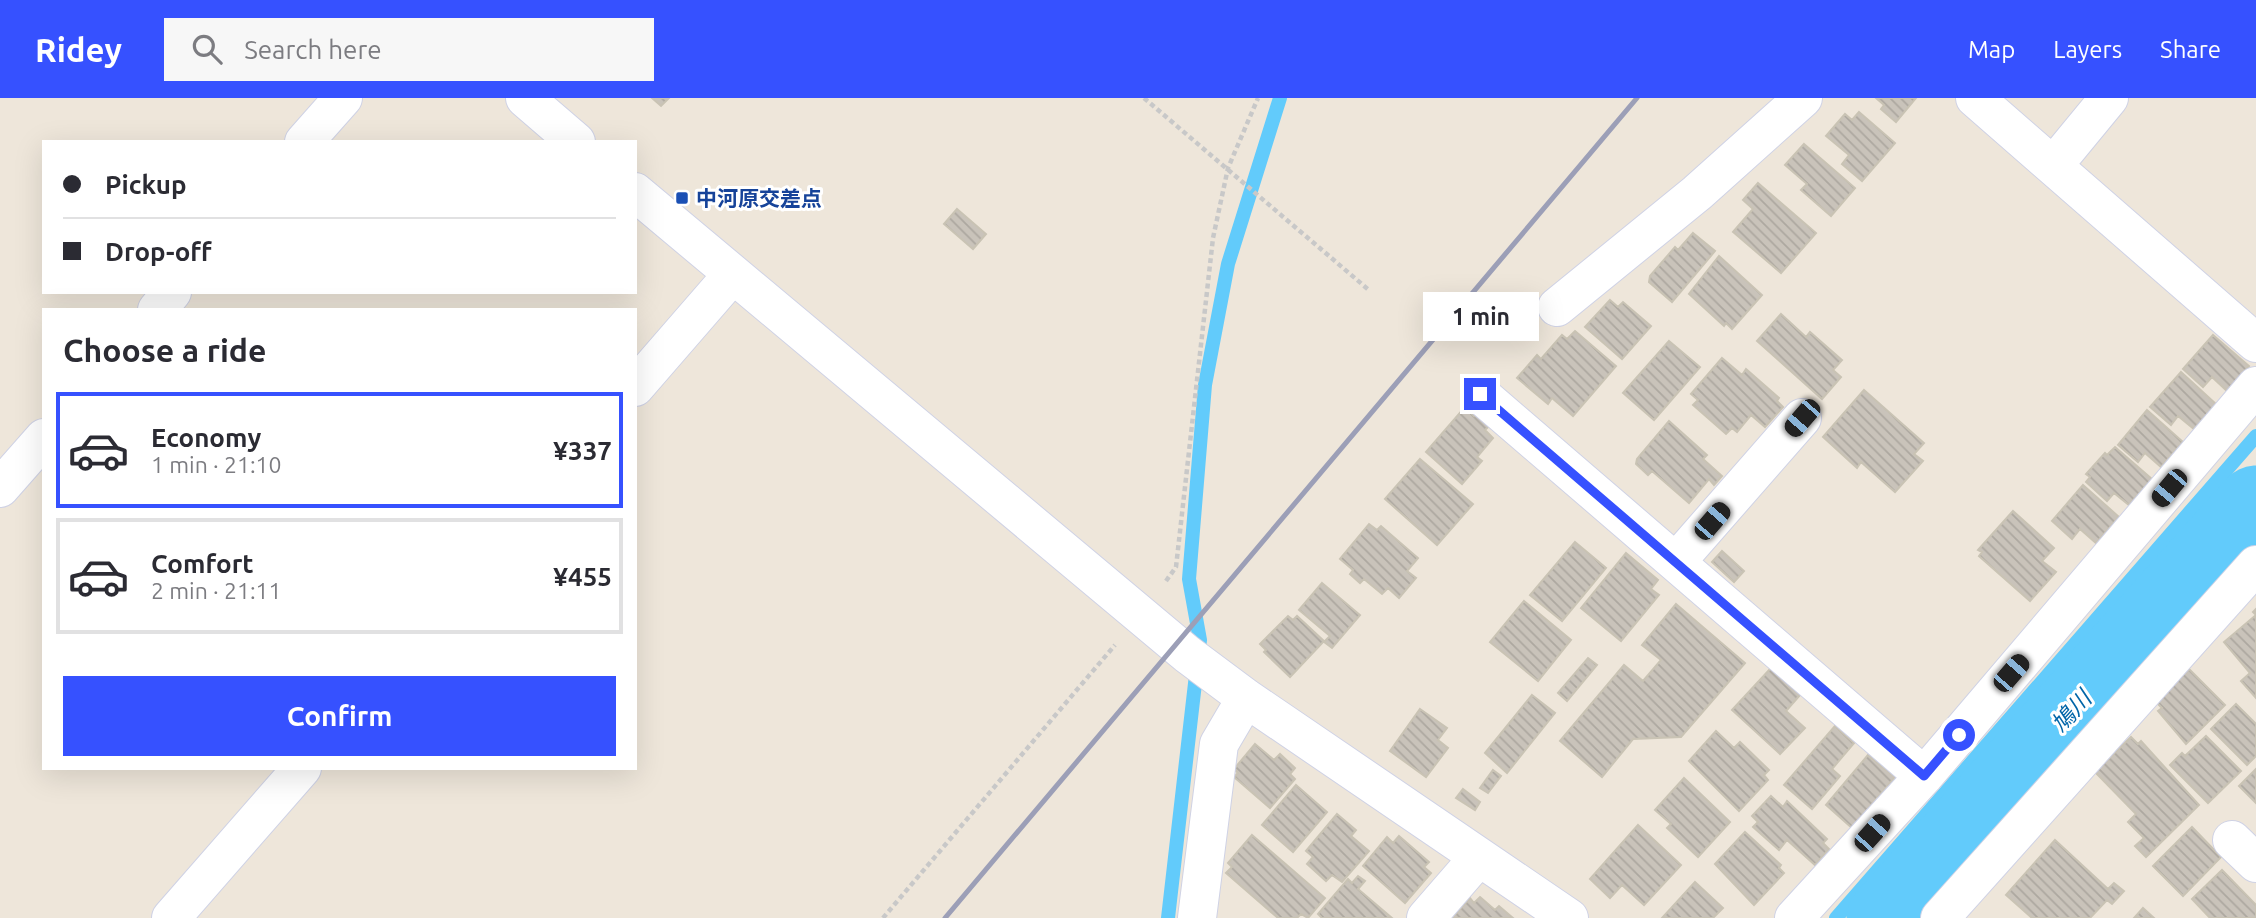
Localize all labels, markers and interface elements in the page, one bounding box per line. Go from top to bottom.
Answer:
search box [164,18,654,81]
icon: search [188,30,226,68]
text: Ridey [35,31,122,68]
text: Search here [244,35,382,64]
text: Map [1968,36,2015,63]
text: Layers [2053,36,2122,63]
text: Share [2160,36,2221,63]
text: Pickup [105,170,187,199]
place label: 中河原交差点 [696,186,822,210]
marker: 中河原交差点 [674,190,690,206]
text: Drop-off [105,237,212,266]
callout: 1 min [1422,292,1538,342]
text: 1 min [1452,304,1510,329]
text: Choose a ride [63,332,266,368]
route end [1464,378,1496,410]
car [1781,395,1824,441]
icon: car [67,419,130,482]
text: Economy [151,423,261,452]
text: ¥337 [553,436,612,465]
text: 1 min · 21:10 [151,452,282,477]
car [2148,465,2191,511]
car [1691,498,1734,544]
icon: car [67,545,130,608]
text: Comfort [151,549,254,578]
text: ¥455 [553,562,612,591]
text: 2 min · 21:11 [151,578,282,603]
car [1990,650,2033,696]
button: Confirm [63,676,616,756]
water label: 鳩川 [2046,683,2098,736]
route start [1943,719,1975,751]
car [1851,810,1894,856]

